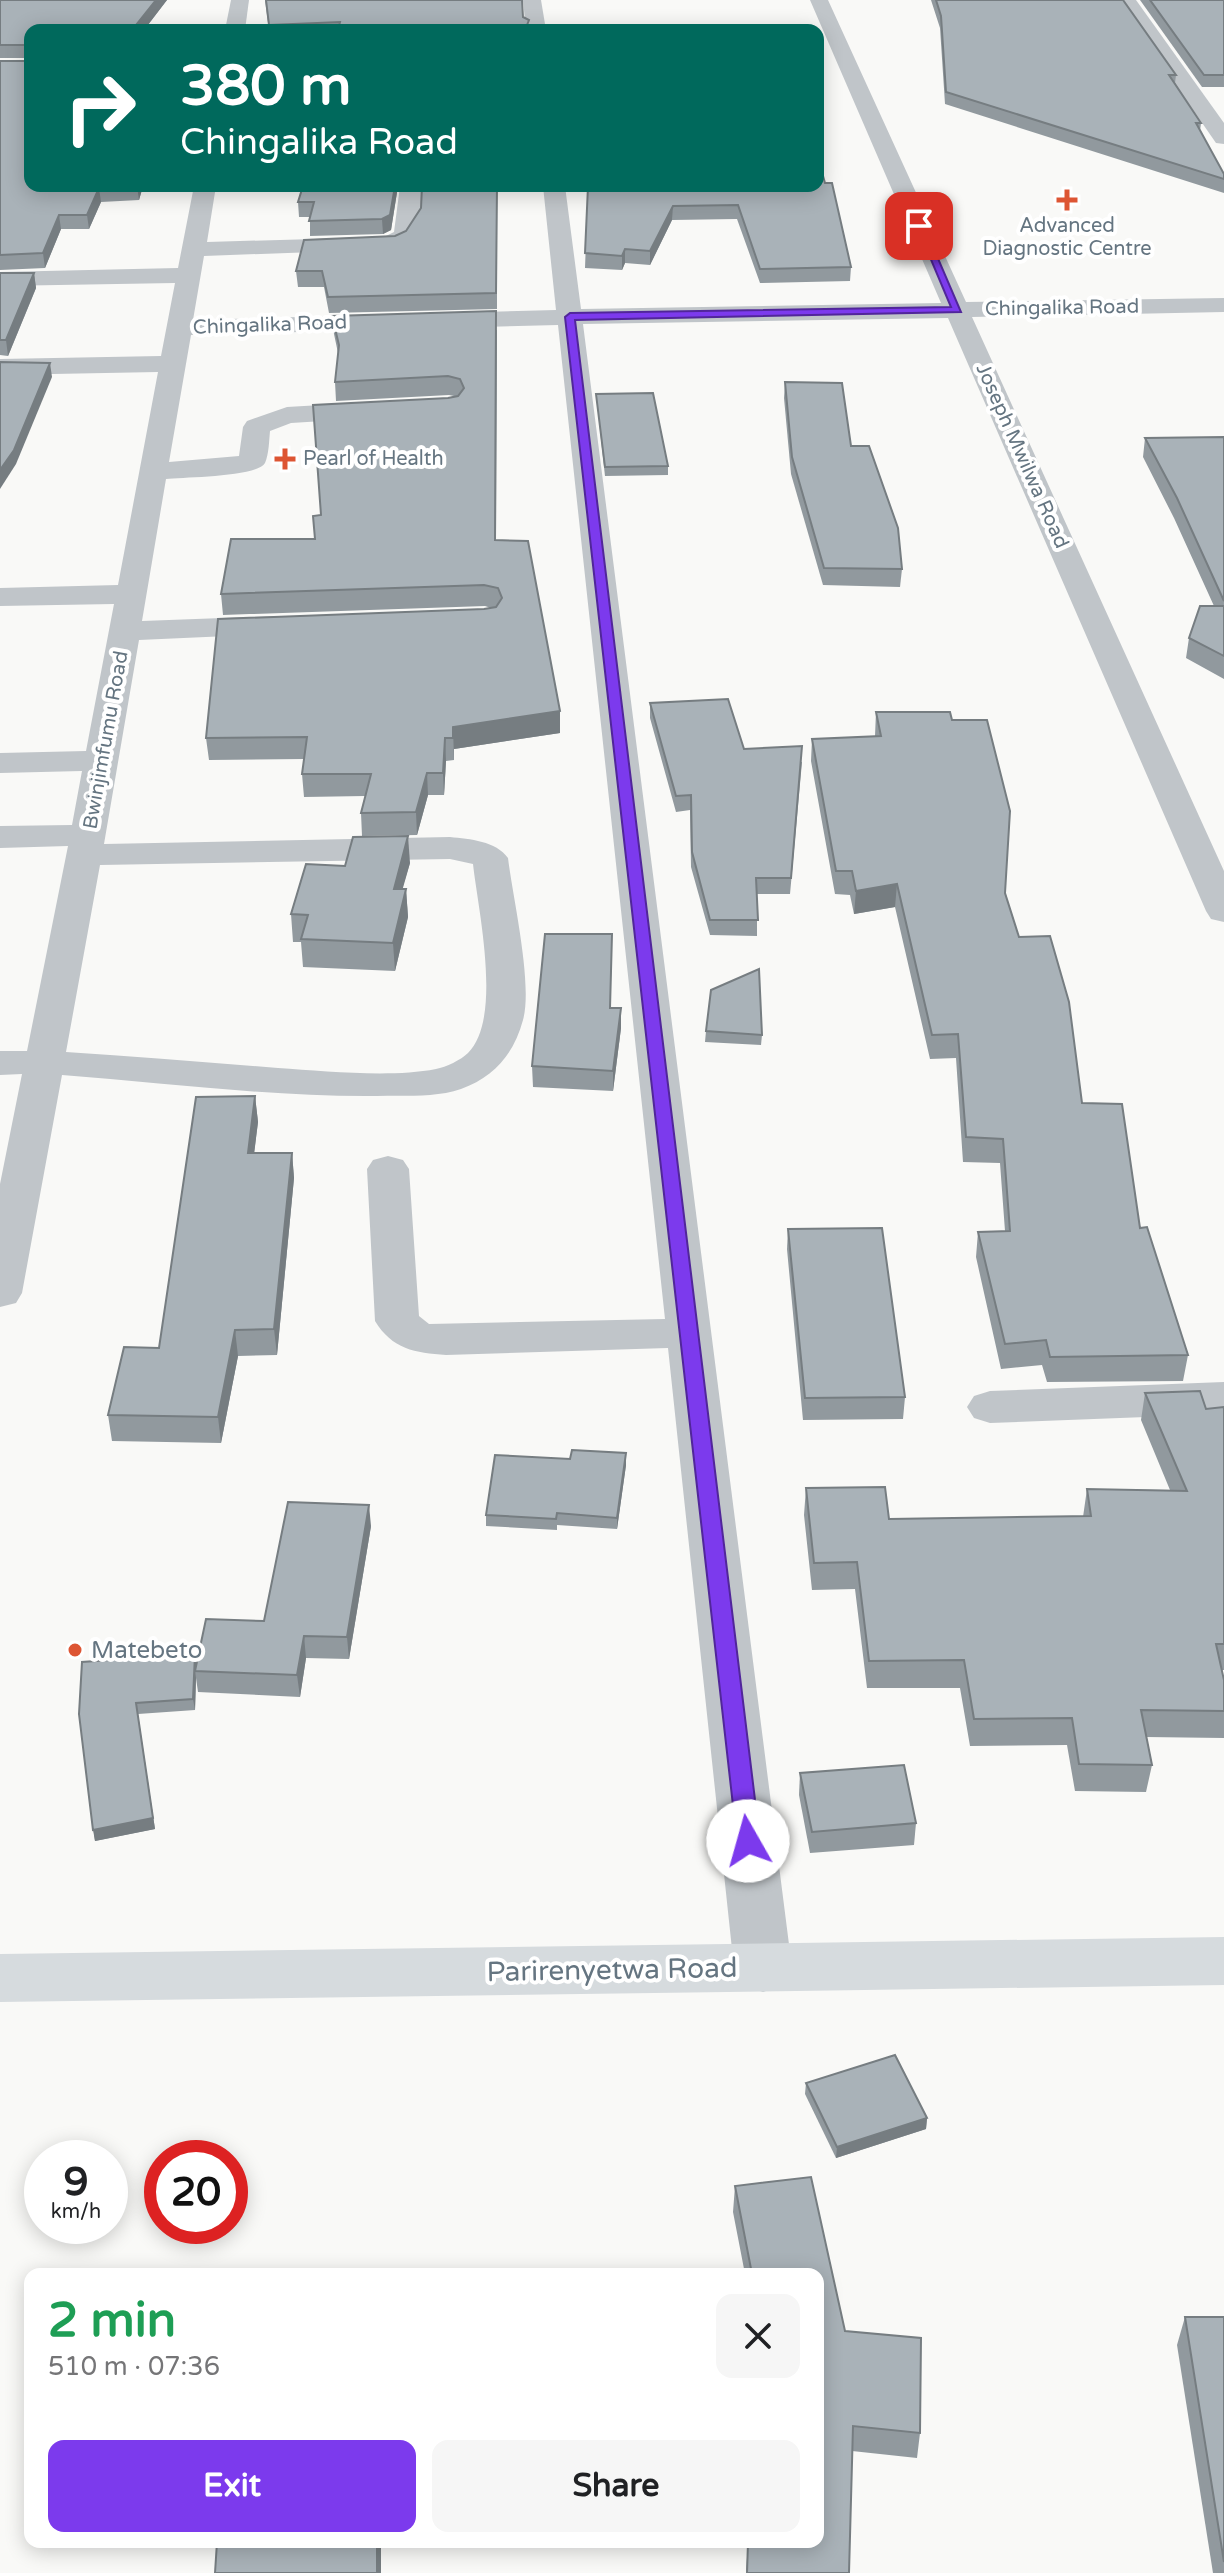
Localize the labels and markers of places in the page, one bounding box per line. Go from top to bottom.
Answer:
marker: Advanced Diagnostic Centre [1056,189,1078,211]
pin [885,192,953,260]
place label: Advanced Diagnostic Centre [982,214,1152,261]
place label: Pearl of Health [303,447,444,471]
marker: Pearl of Health [274,448,296,470]
place label: Matebeto [91,1636,202,1665]
marker: Matebeto [66,1641,84,1659]

